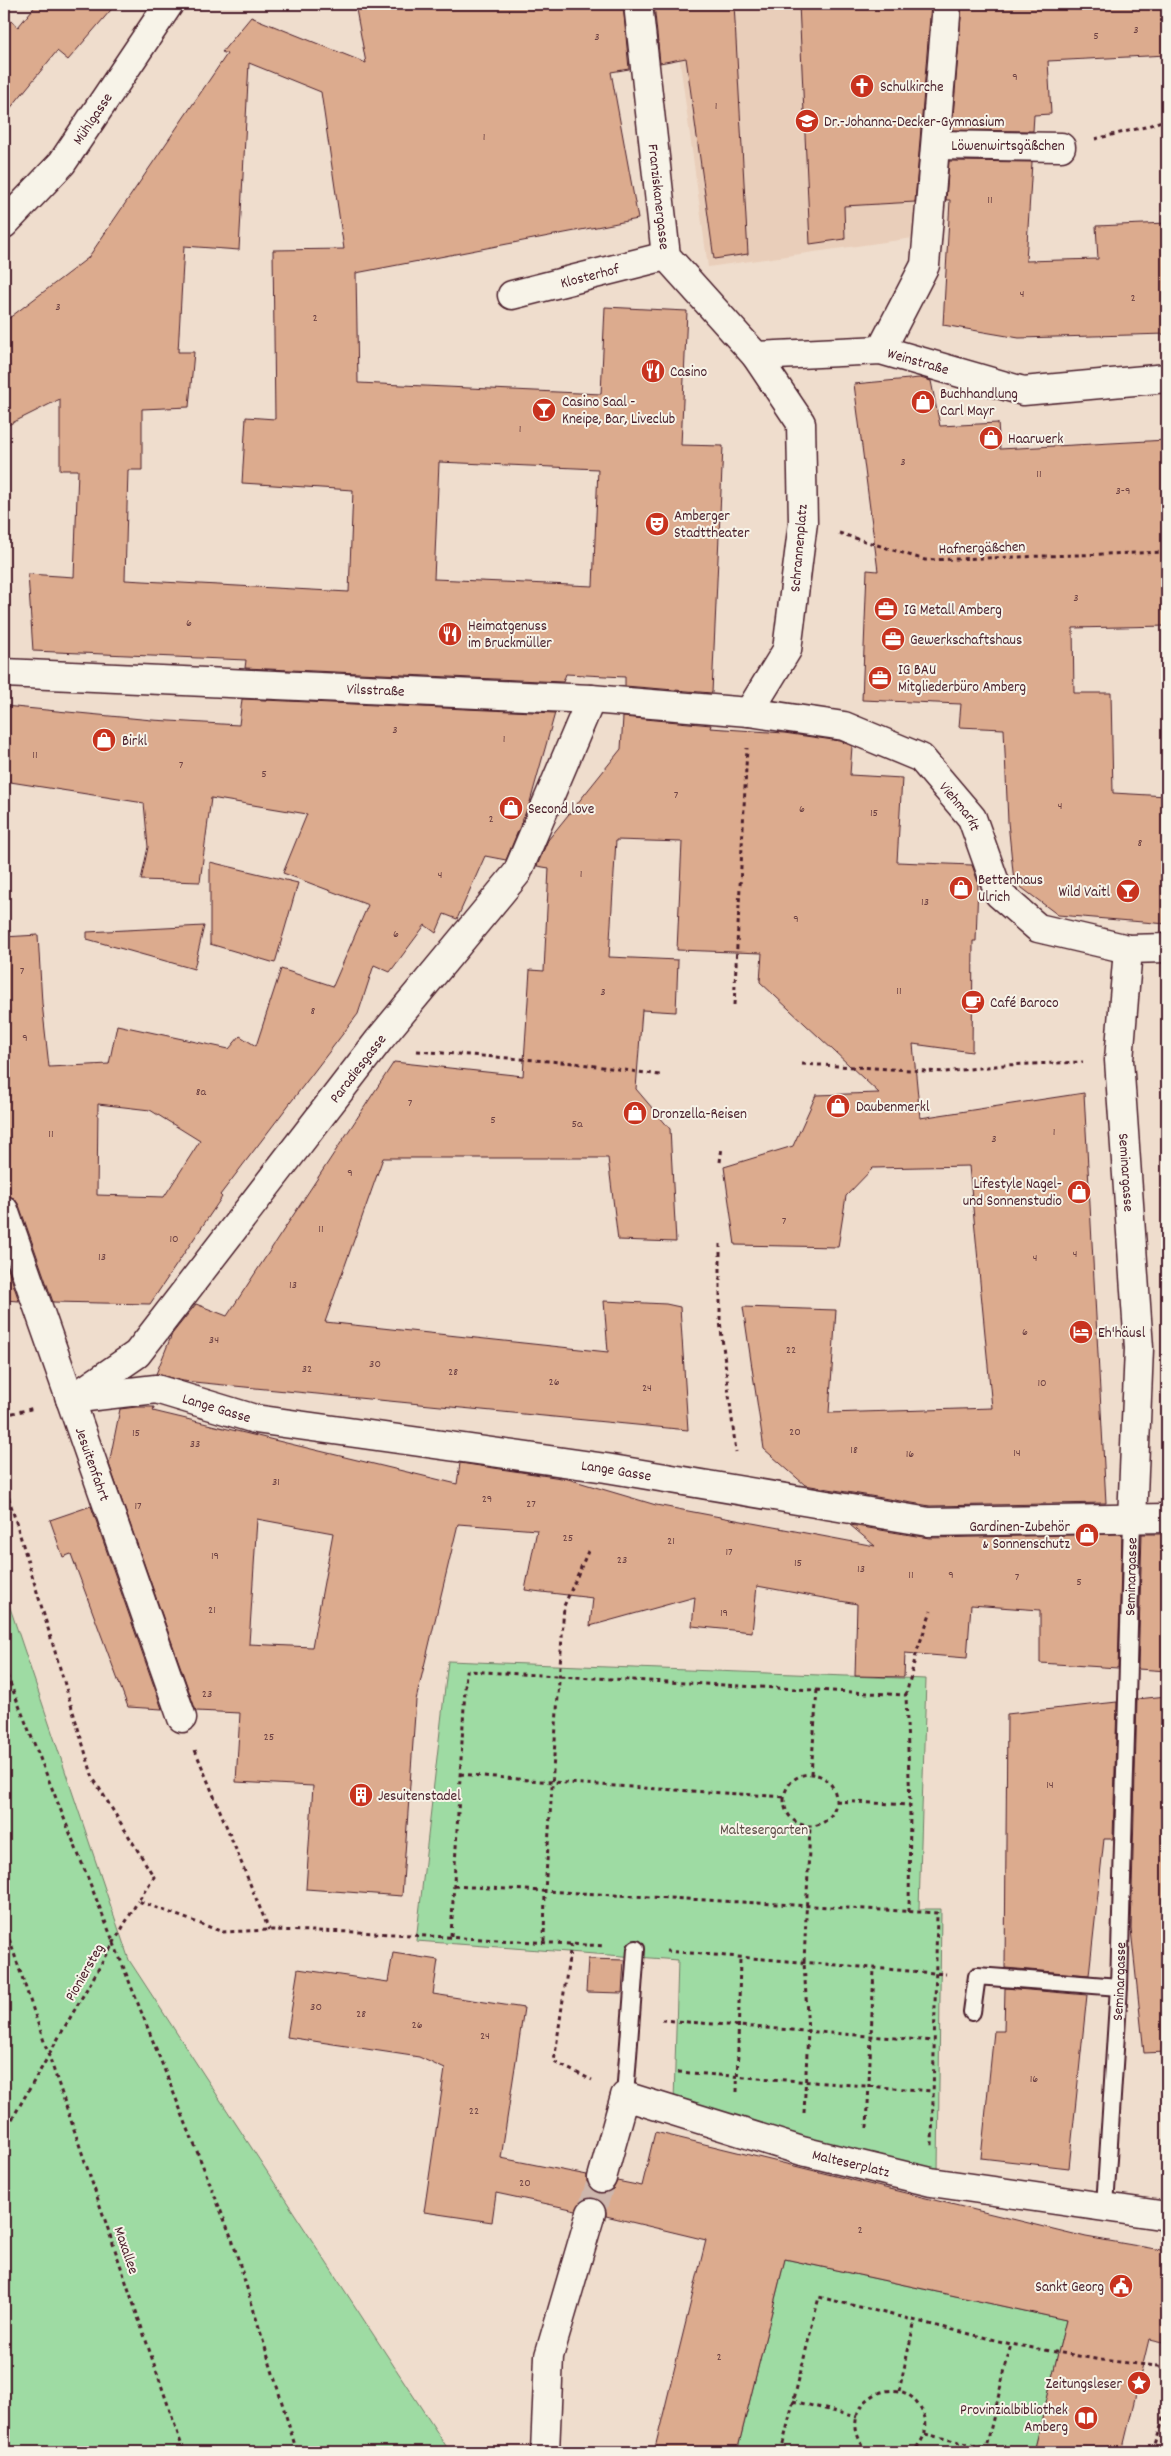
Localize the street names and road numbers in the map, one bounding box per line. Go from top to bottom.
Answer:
street label: Mühlgasse [68,89,119,150]
street label: Löwenwirtsgäßchen [951,136,1065,158]
street label: Franziskanergasse [641,143,674,251]
street label: Klosterhof [558,259,623,295]
street label: Weinstraße [884,343,952,382]
street label: Schrannenplatz [785,503,815,593]
street label: Hafnergäßchen [938,536,1026,562]
street label: Vilsstraße [346,679,405,704]
street label: Viehmarkt [933,778,985,835]
street label: Paradiesgasse [325,1030,393,1109]
street label: Seminargasse [1111,1132,1139,1213]
street label: Lange Gasse [179,1389,253,1430]
street label: Jesuitenfahrt [68,1425,114,1505]
street label: Lange Gasse [580,1456,653,1488]
street label: Seminargasse [1120,1537,1145,1616]
street label: Pioniersteg [60,1940,111,2006]
street label: Seminargasse [1108,1941,1133,2022]
street label: Malteserplatz [810,2145,892,2185]
street label: Maxallee [107,2224,144,2278]

